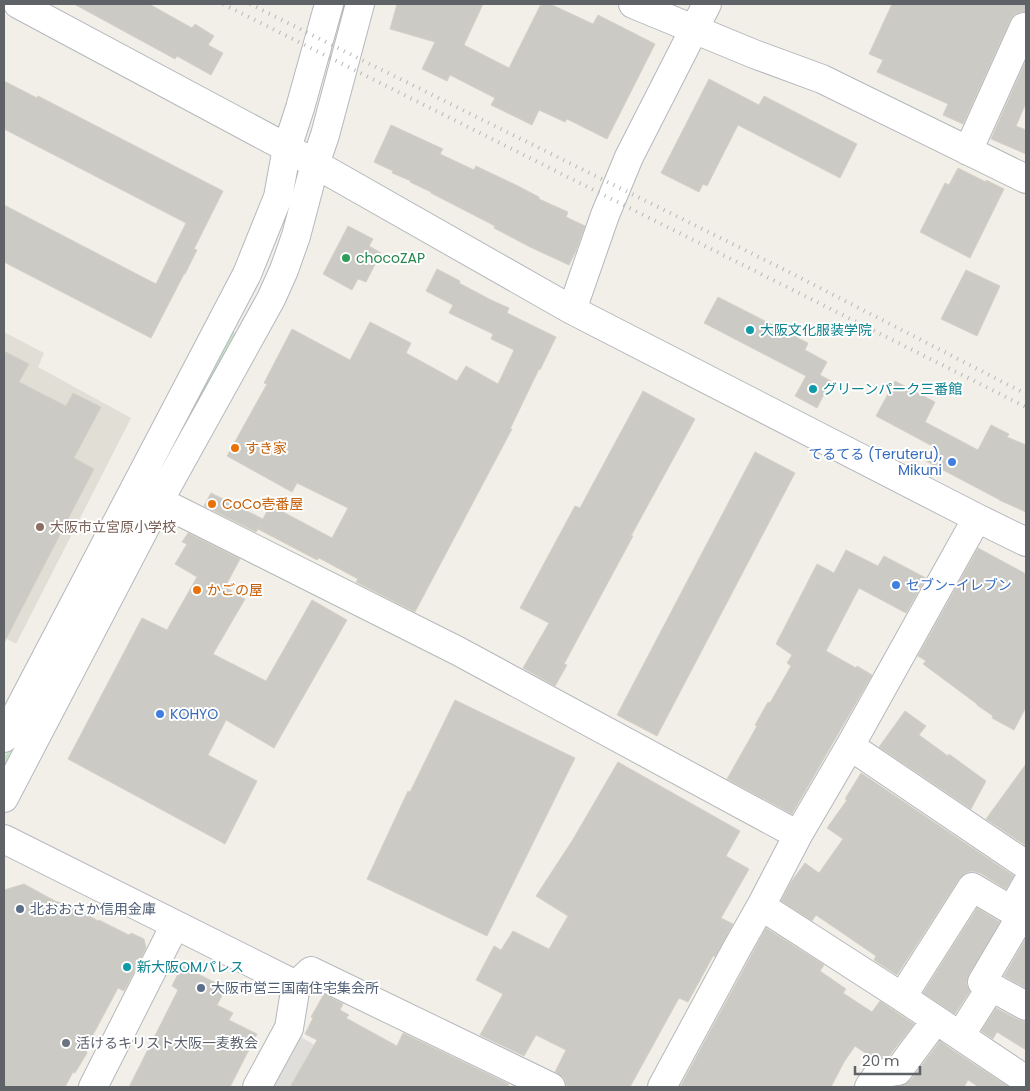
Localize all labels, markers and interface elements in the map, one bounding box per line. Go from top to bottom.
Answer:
place label: chocoZAP [356,248,425,268]
marker: chocoZAP [340,252,352,264]
place label: 大阪文化服装学院 [760,320,872,340]
marker: 大阪文化服装学院 [744,324,756,336]
place label: グリーンパーク三番館 [823,379,962,399]
marker: グリーンパーク三番館 [807,383,819,395]
place label: すき家 [245,438,287,458]
marker: すき家 [229,442,241,454]
place label: てるてる (Teruteru), Mikuni [808,444,942,480]
marker: てるてる (Teruteru), Mikuni [946,456,958,468]
place label: CoCo壱番屋 [222,494,304,514]
marker: CoCo壱番屋 [206,498,218,510]
place label: 大阪市立宮原小学校 [50,517,176,537]
marker: 大阪市立宮原小学校 [34,521,46,533]
place label: セブン-イレブン [906,575,1012,595]
marker: セブン-イレブン [890,579,902,591]
place label: かごの屋 [207,580,263,600]
marker: かごの屋 [191,584,203,596]
place label: KOHYO [170,704,218,724]
marker: KOHYO [154,708,166,720]
place label: 北おおさか信用金庫 [30,899,156,919]
marker: 北おおさか信用金庫 [14,903,26,915]
place label: 新大阪OMパレス [137,957,244,977]
marker: 新大阪OMパレス [121,961,133,973]
place label: 大阪市営三国南住宅集会所 [211,978,379,998]
marker: 大阪市営三国南住宅集会所 [195,982,207,994]
place label: 活けるキリスト大阪一麦教会 [76,1033,258,1053]
marker: 活けるキリスト大阪一麦教会 [60,1037,72,1049]
scale bar [855,1044,920,1076]
text: 20 m [862,1050,900,1071]

